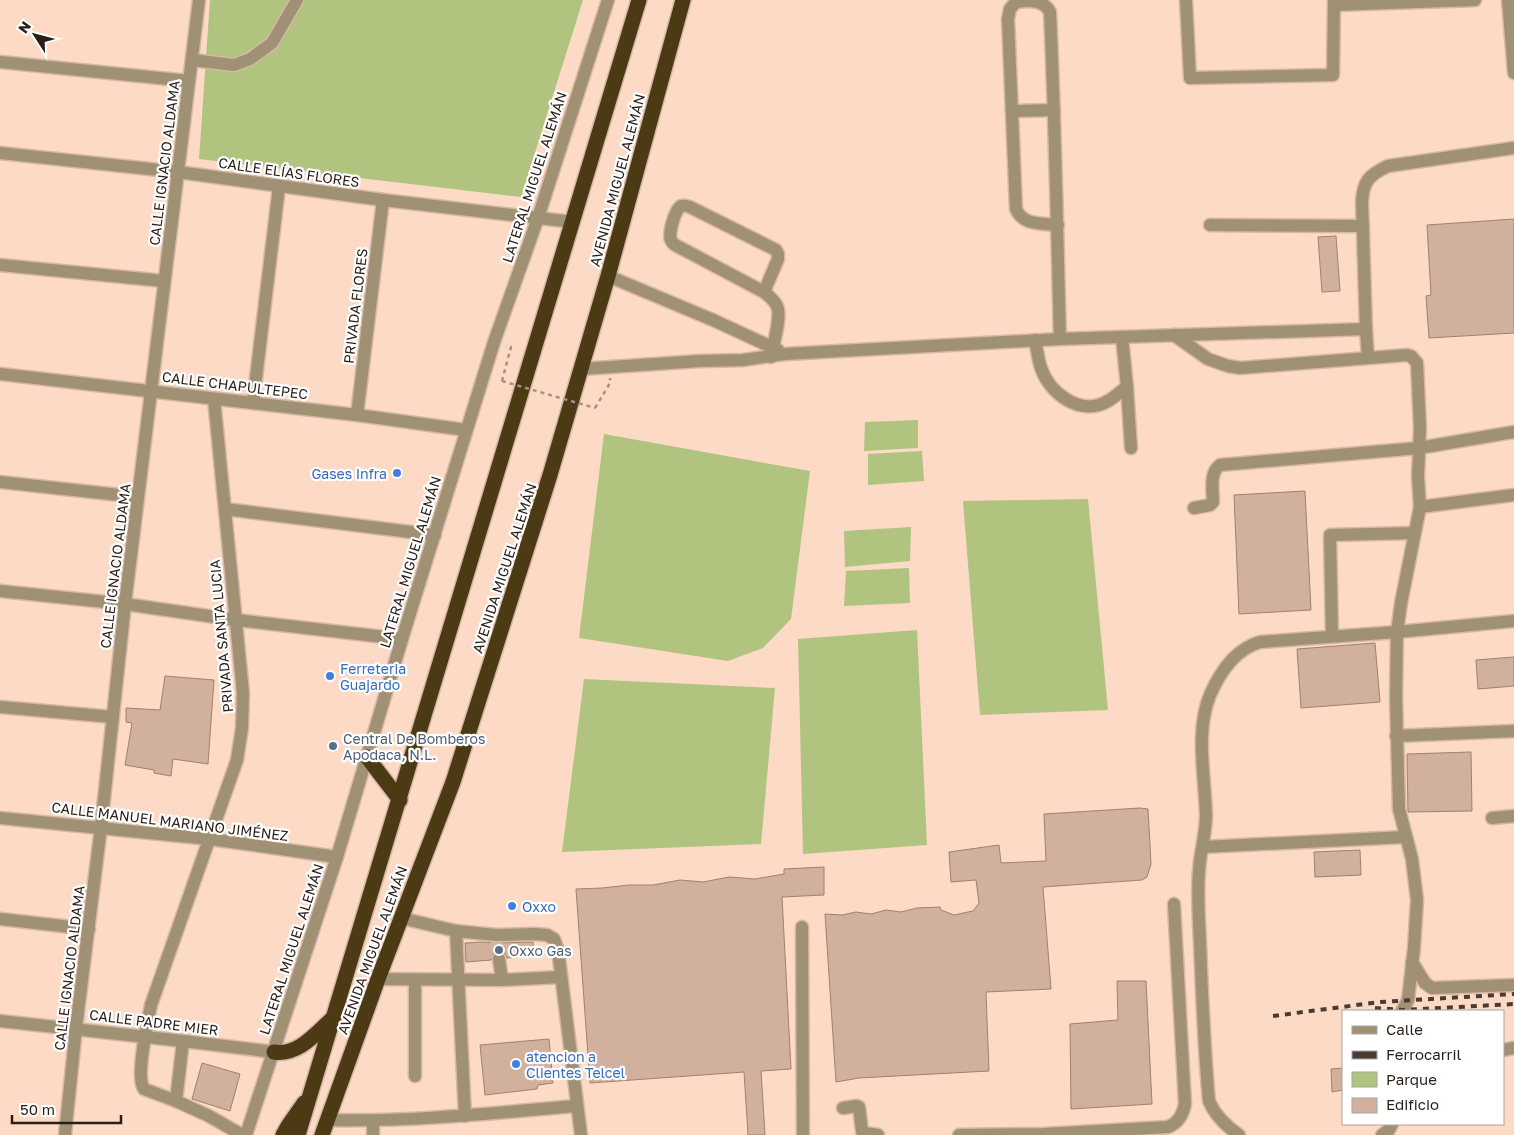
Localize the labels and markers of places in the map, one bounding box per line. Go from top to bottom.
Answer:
place label: Gases Infra [311,465,387,482]
marker: Gases Infra [391,467,403,479]
place label: Ferreteria Guajardo [340,660,406,693]
marker: Ferreteria Guajardo [324,670,336,682]
place label: Central De Bomberos Apodaca, N.L. [343,730,485,763]
marker: Central De Bomberos Apodaca, N.L. [327,740,339,752]
place label: Oxxo [522,898,556,915]
marker: Oxxo [506,900,518,912]
place label: Oxxo Gas [509,942,572,959]
marker: Oxxo Gas [493,944,505,956]
place label: atencion a Clientes Telcel [526,1048,625,1081]
marker: atencion a Clientes Telcel [510,1058,522,1070]

